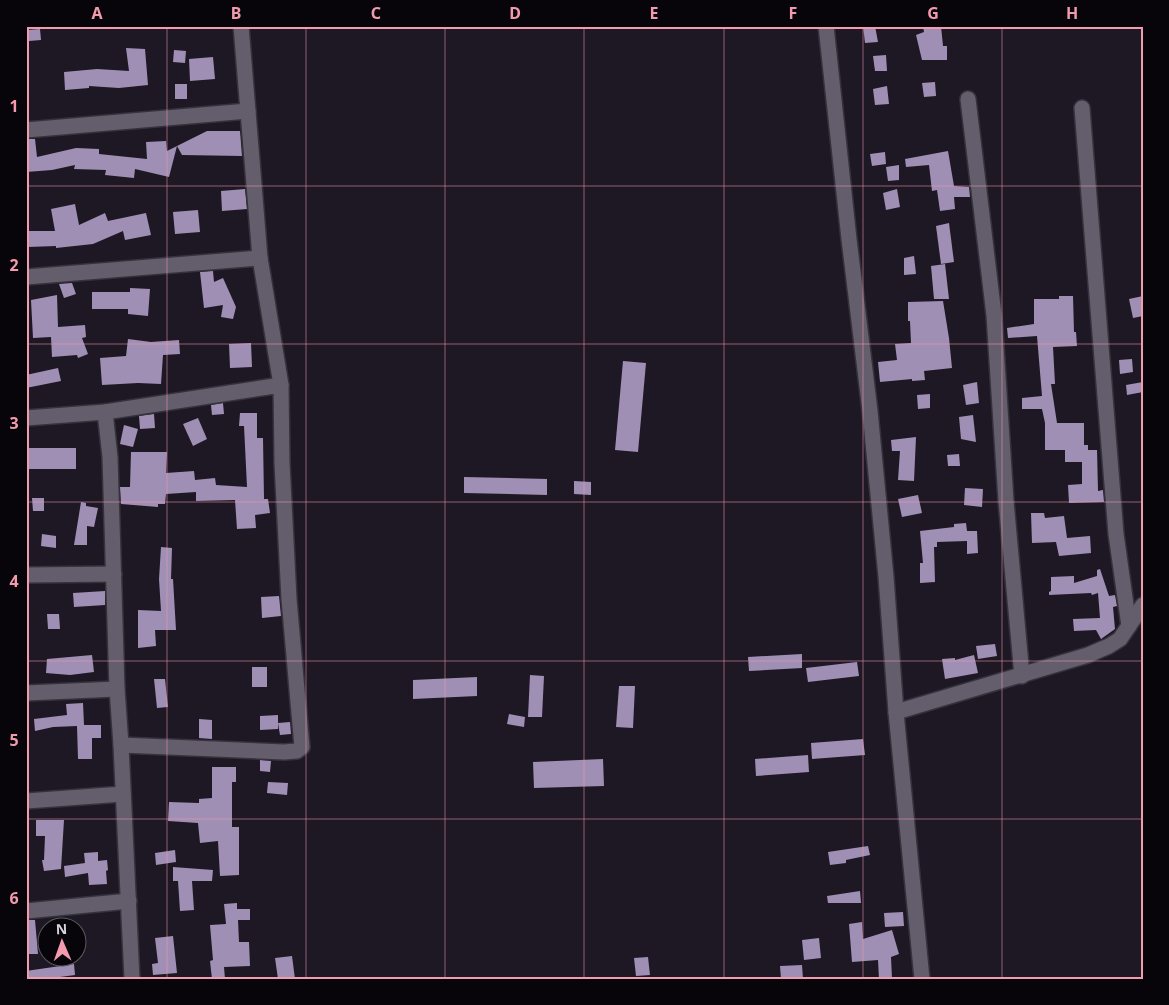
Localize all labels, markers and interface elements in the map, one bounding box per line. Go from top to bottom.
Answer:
text: A [91,2,103,24]
text: B [231,2,241,24]
text: C [371,2,381,24]
text: D [509,2,521,24]
text: E [650,2,659,24]
text: F [789,2,797,24]
text: G [927,2,939,24]
text: H [1066,2,1078,24]
text: 1 [9,95,19,117]
text: 2 [9,254,19,276]
text: 3 [9,412,19,434]
text: 4 [9,570,19,592]
text: 5 [9,729,19,751]
text: 6 [9,887,19,909]
north arrow [38,918,88,968]
text: N [56,919,68,938]

